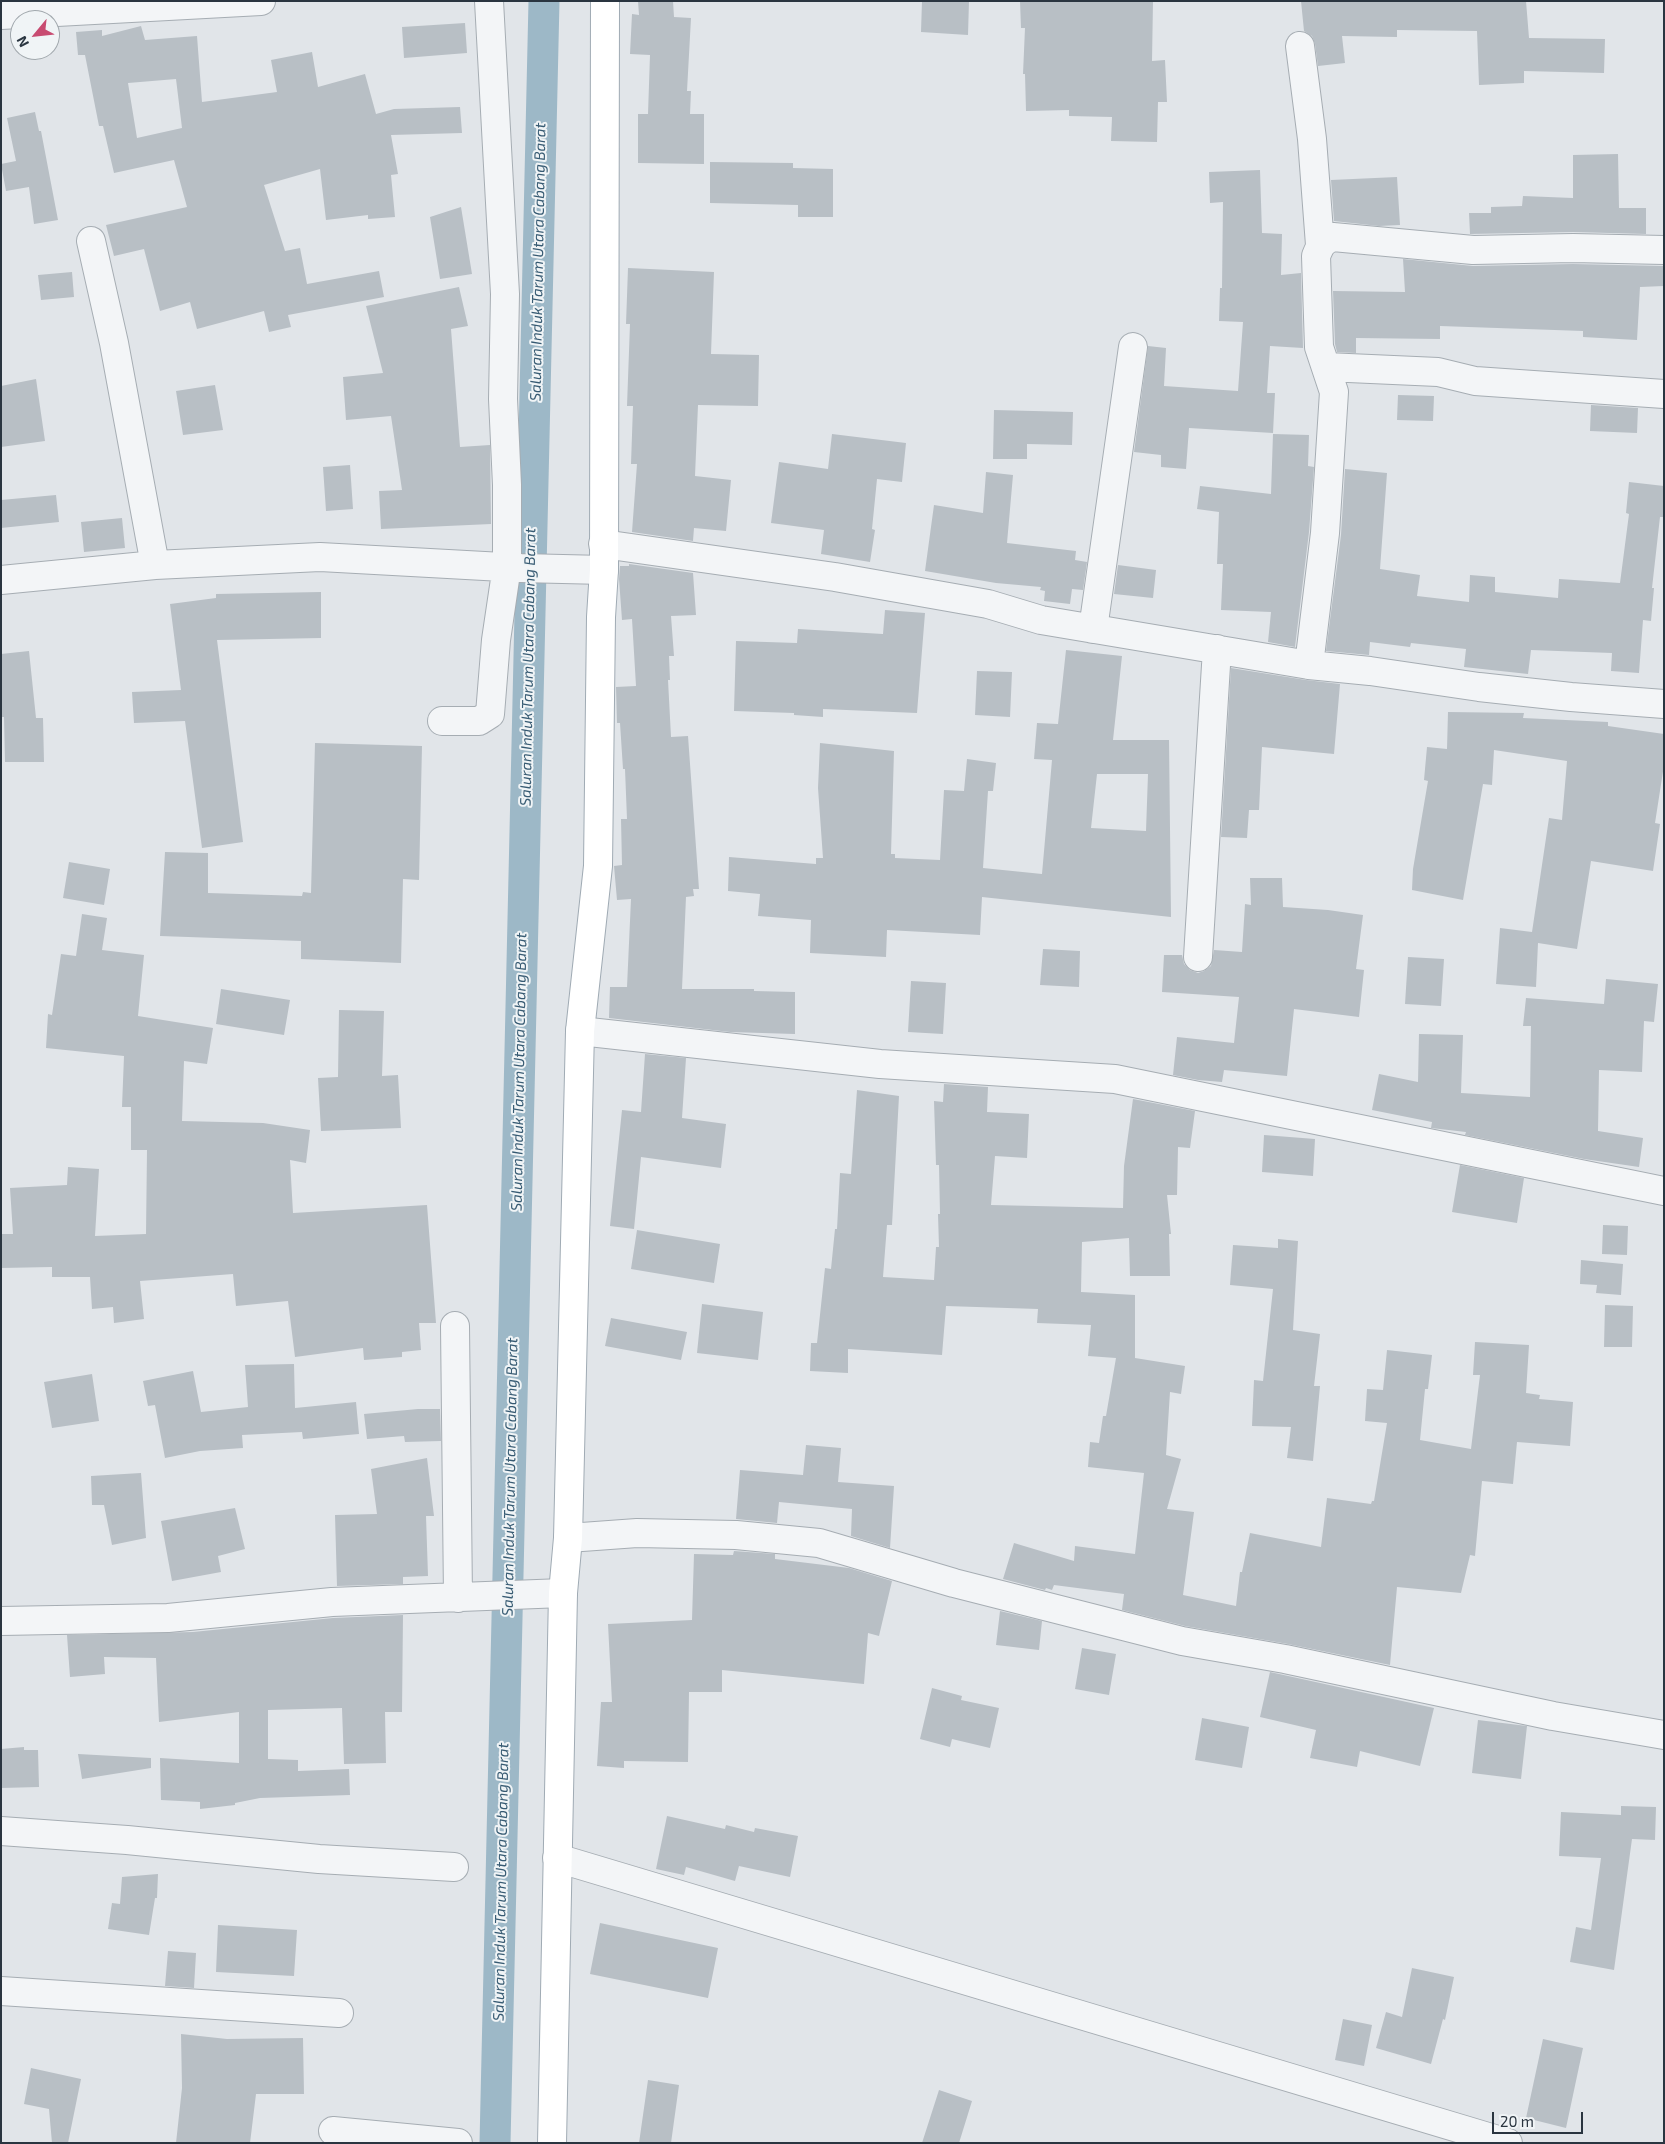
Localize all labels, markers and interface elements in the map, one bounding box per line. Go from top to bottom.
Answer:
north arrow [10,10,60,60]
text: N [12,33,32,50]
water label: Saluran Induk Tarum Utara Cabang Barat [527,123,549,401]
water label: Saluran Induk Tarum Utara Cabang Barat [517,528,539,806]
water label: Saluran Induk Tarum Utara Cabang Barat [508,933,530,1211]
water label: Saluran Induk Tarum Utara Cabang Barat [499,1338,521,1616]
water label: Saluran Induk Tarum Utara Cabang Barat [490,1743,512,2021]
scale bar [1495,2102,1586,2134]
text: 20 m [1500,2112,1534,2130]

